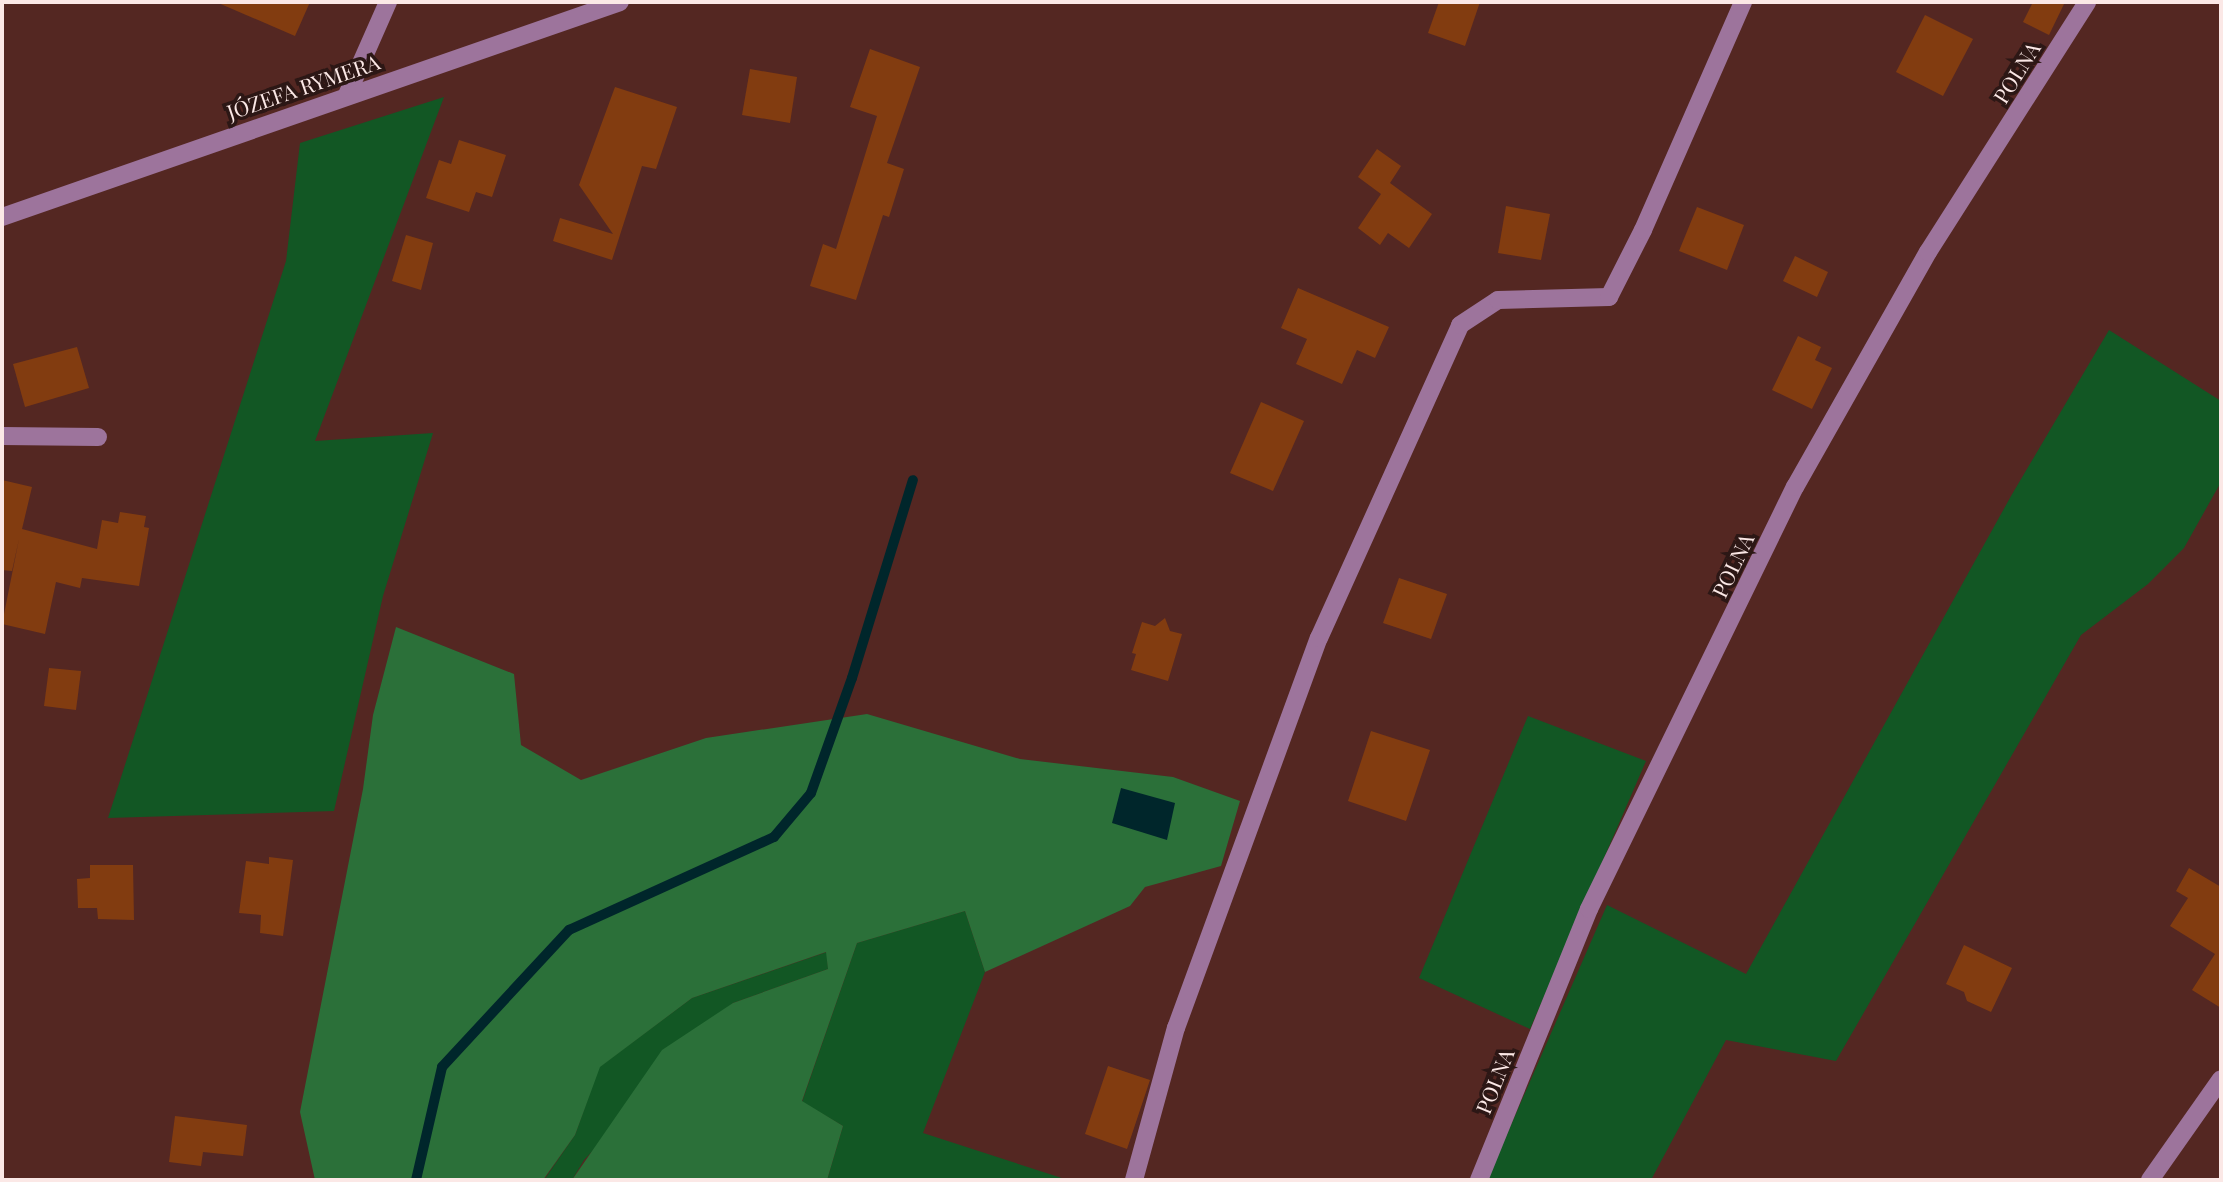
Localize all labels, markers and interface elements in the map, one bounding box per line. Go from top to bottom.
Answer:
street label: POLNA [1987,37,2045,107]
street label: JÓZEFA RYMERA [223,48,383,124]
street label: POLNA [1706,529,1758,601]
street label: POLNA [1470,1045,1518,1117]

